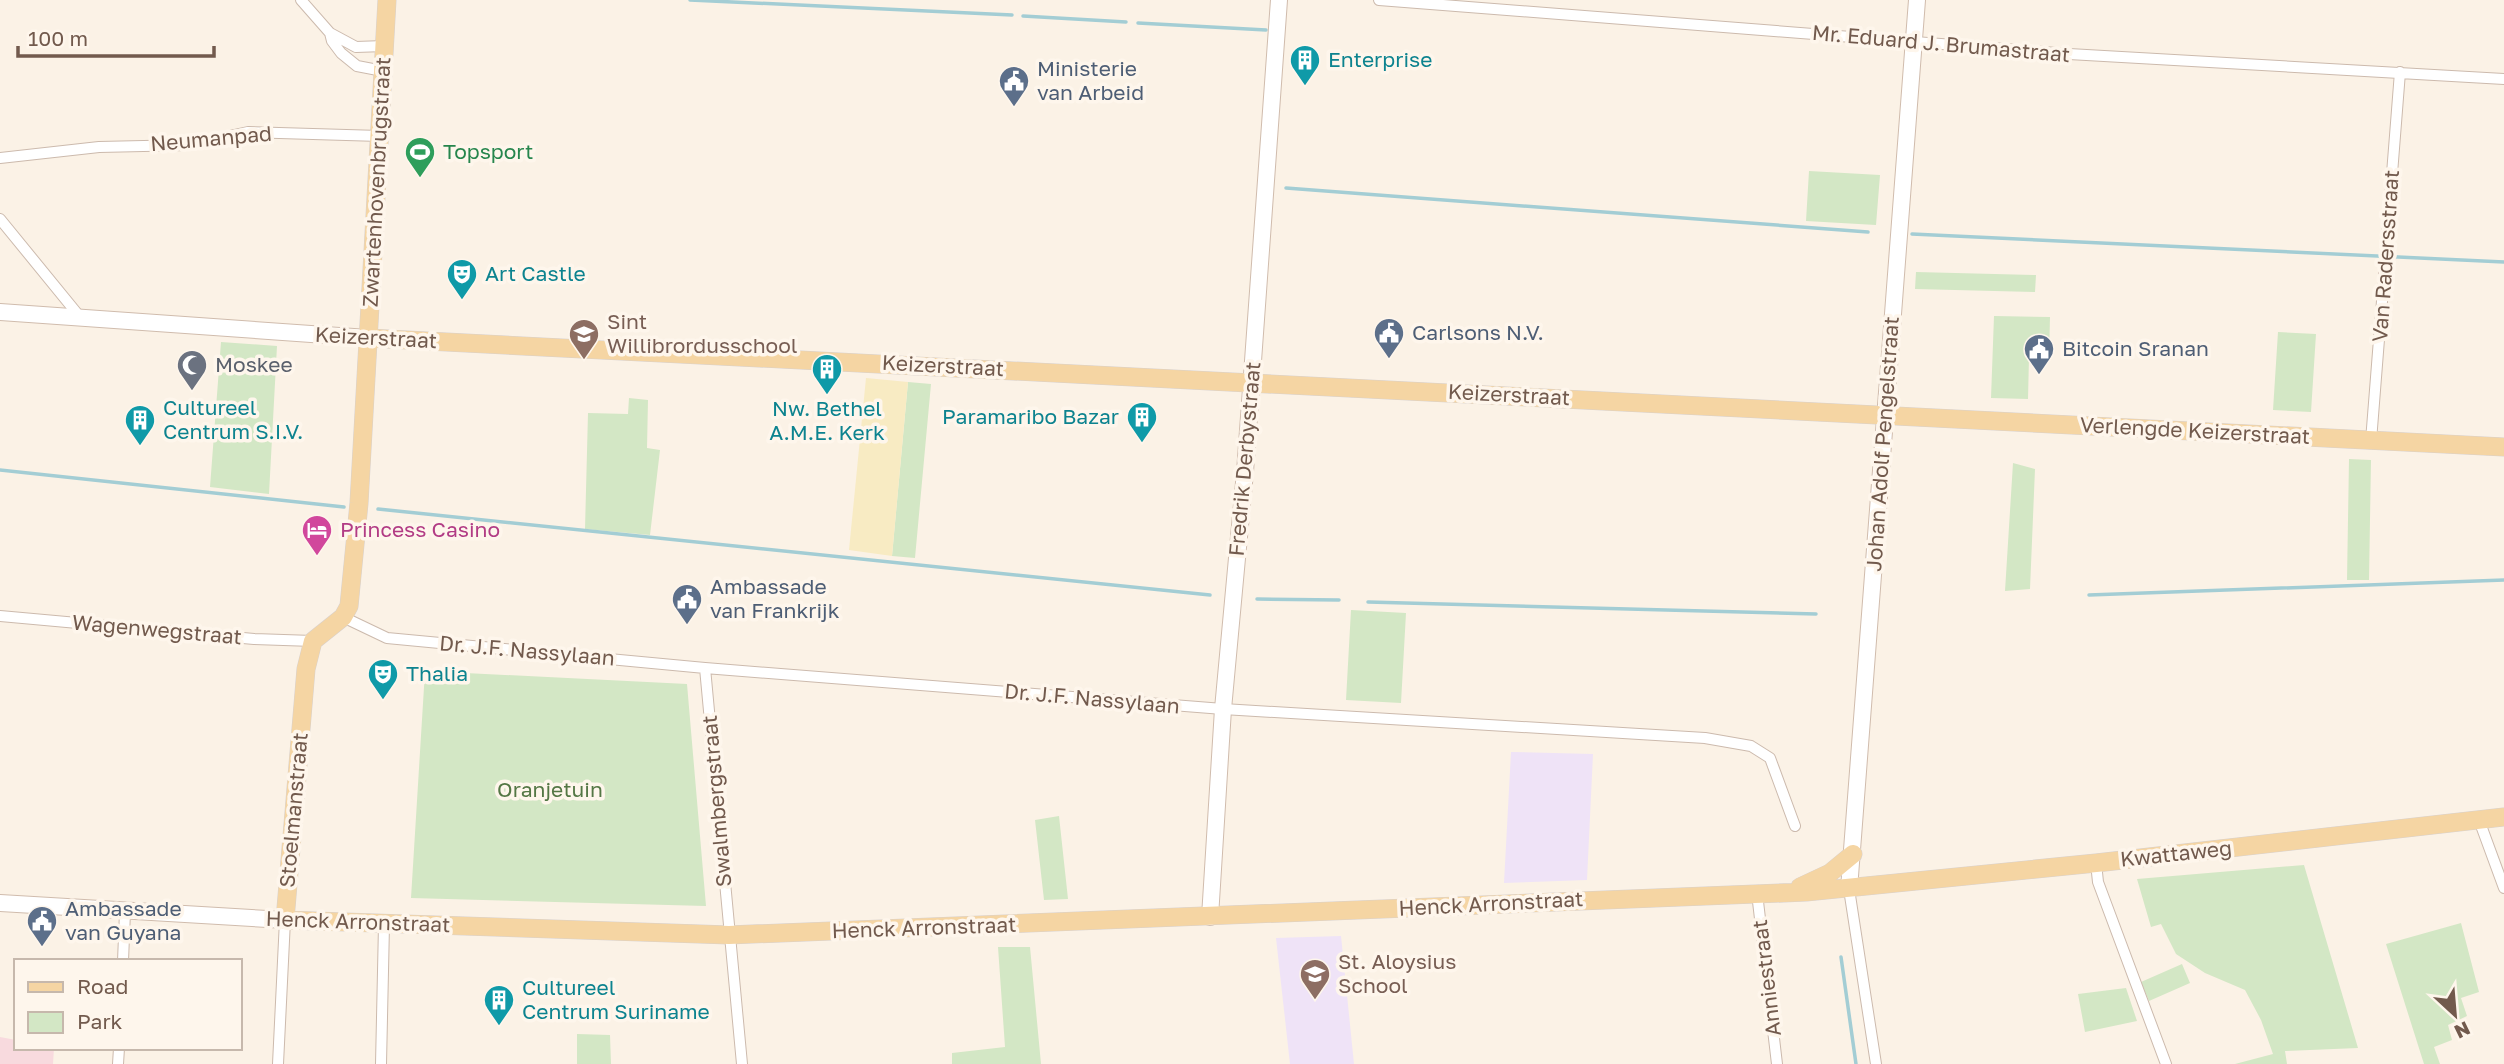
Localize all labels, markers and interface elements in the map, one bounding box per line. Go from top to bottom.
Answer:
scale bar [18,14,214,58]
street label: Mr. Eduard J. Brumastraat [1811,19,2071,67]
text: 100 m [28,25,88,51]
building icon: Enterprise [1288,43,1322,87]
place label: Enterprise [1328,46,1432,72]
place label: Ministerie van Arbeid [1037,55,1144,105]
street label: Zwartenhovenbrugstraat [356,56,396,308]
public building icon: Ministerie van Arbeid [997,64,1031,108]
street label: Neumanpad [149,120,273,156]
sports icon: Topsport [403,135,437,179]
place label: Topsport [443,138,533,164]
street label: Van Radersstraat [2366,169,2404,343]
theatre icon: Art Castle [445,257,479,301]
place label: Art Castle [485,260,586,286]
place label: Sint Willibrordusschool [607,308,798,358]
street label: Johan Adolf Pengelstraat [1860,315,1904,572]
public building icon: Carlsons N.V. [1372,316,1406,360]
school or university icon: Sint Willibrordusschool [567,317,601,361]
place label: Carlsons N.V. [1412,319,1544,345]
street label: Keizerstraat [314,321,438,353]
public building icon: Bitcoin Sranan [2022,332,2056,376]
place label: Bitcoin Sranan [2062,335,2209,361]
mosque icon: Moskee [175,348,209,392]
street label: Keizerstraat [881,349,1005,381]
place label: Moskee [215,351,293,377]
building icon: Nw. Bethel A.M.E. Kerk [810,352,844,396]
street label: Fredrik Derbystraat [1223,361,1265,557]
street label: Keizerstraat [1447,378,1571,410]
place label: Cultureel Centrum S.I.V. [163,394,303,444]
place label: Nw. Bethel A.M.E. Kerk [769,395,885,445]
building icon: Paramaribo Bazar [1125,400,1159,444]
building icon: Cultureel Centrum S.I.V. [123,403,157,447]
place label: Paramaribo Bazar [942,403,1119,429]
street label: Verlengde Keizerstraat [2079,411,2311,449]
hotel icon: Princess Casino [300,513,334,557]
place label: Princess Casino [340,516,500,542]
place label: Ambassade van Frankrijk [710,573,840,623]
public building icon: Ambassade van Frankrijk [670,582,704,626]
street label: Wagenwegstraat [71,609,243,649]
street label: Dr. J.F. Nassylaan [438,629,616,671]
theatre icon: Thalia [366,657,400,701]
place label: Thalia [406,660,468,686]
street label: Dr. J.F. Nassylaan [1003,677,1181,719]
street label: Swalmbergstraat [696,714,736,888]
street label: Stoelmanstraat [273,731,313,889]
park label: Oranjetuin [497,776,603,802]
street label: Kwattaweg [2119,834,2233,872]
street label: Henck Arronstraat [1398,885,1584,921]
place label: Ambassade van Guyana [65,895,182,945]
public building icon: Ambassade van Guyana [25,904,59,948]
street label: Henck Arronstraat [265,905,451,937]
street label: Henck Arronstraat [831,911,1017,943]
street label: Anniestraat [1746,918,1786,1038]
place label: St. Aloysius School [1338,948,1456,998]
school or university icon: St. Aloysius School [1298,957,1332,1001]
legend [14,959,242,1050]
text: Road [77,973,128,999]
place label: Cultureel Centrum Suriname [522,974,710,1024]
north arrow [2420,980,2490,1050]
building icon: Cultureel Centrum Suriname [482,983,516,1027]
text: Park [77,1008,123,1034]
text: N [2451,1017,2474,1044]

